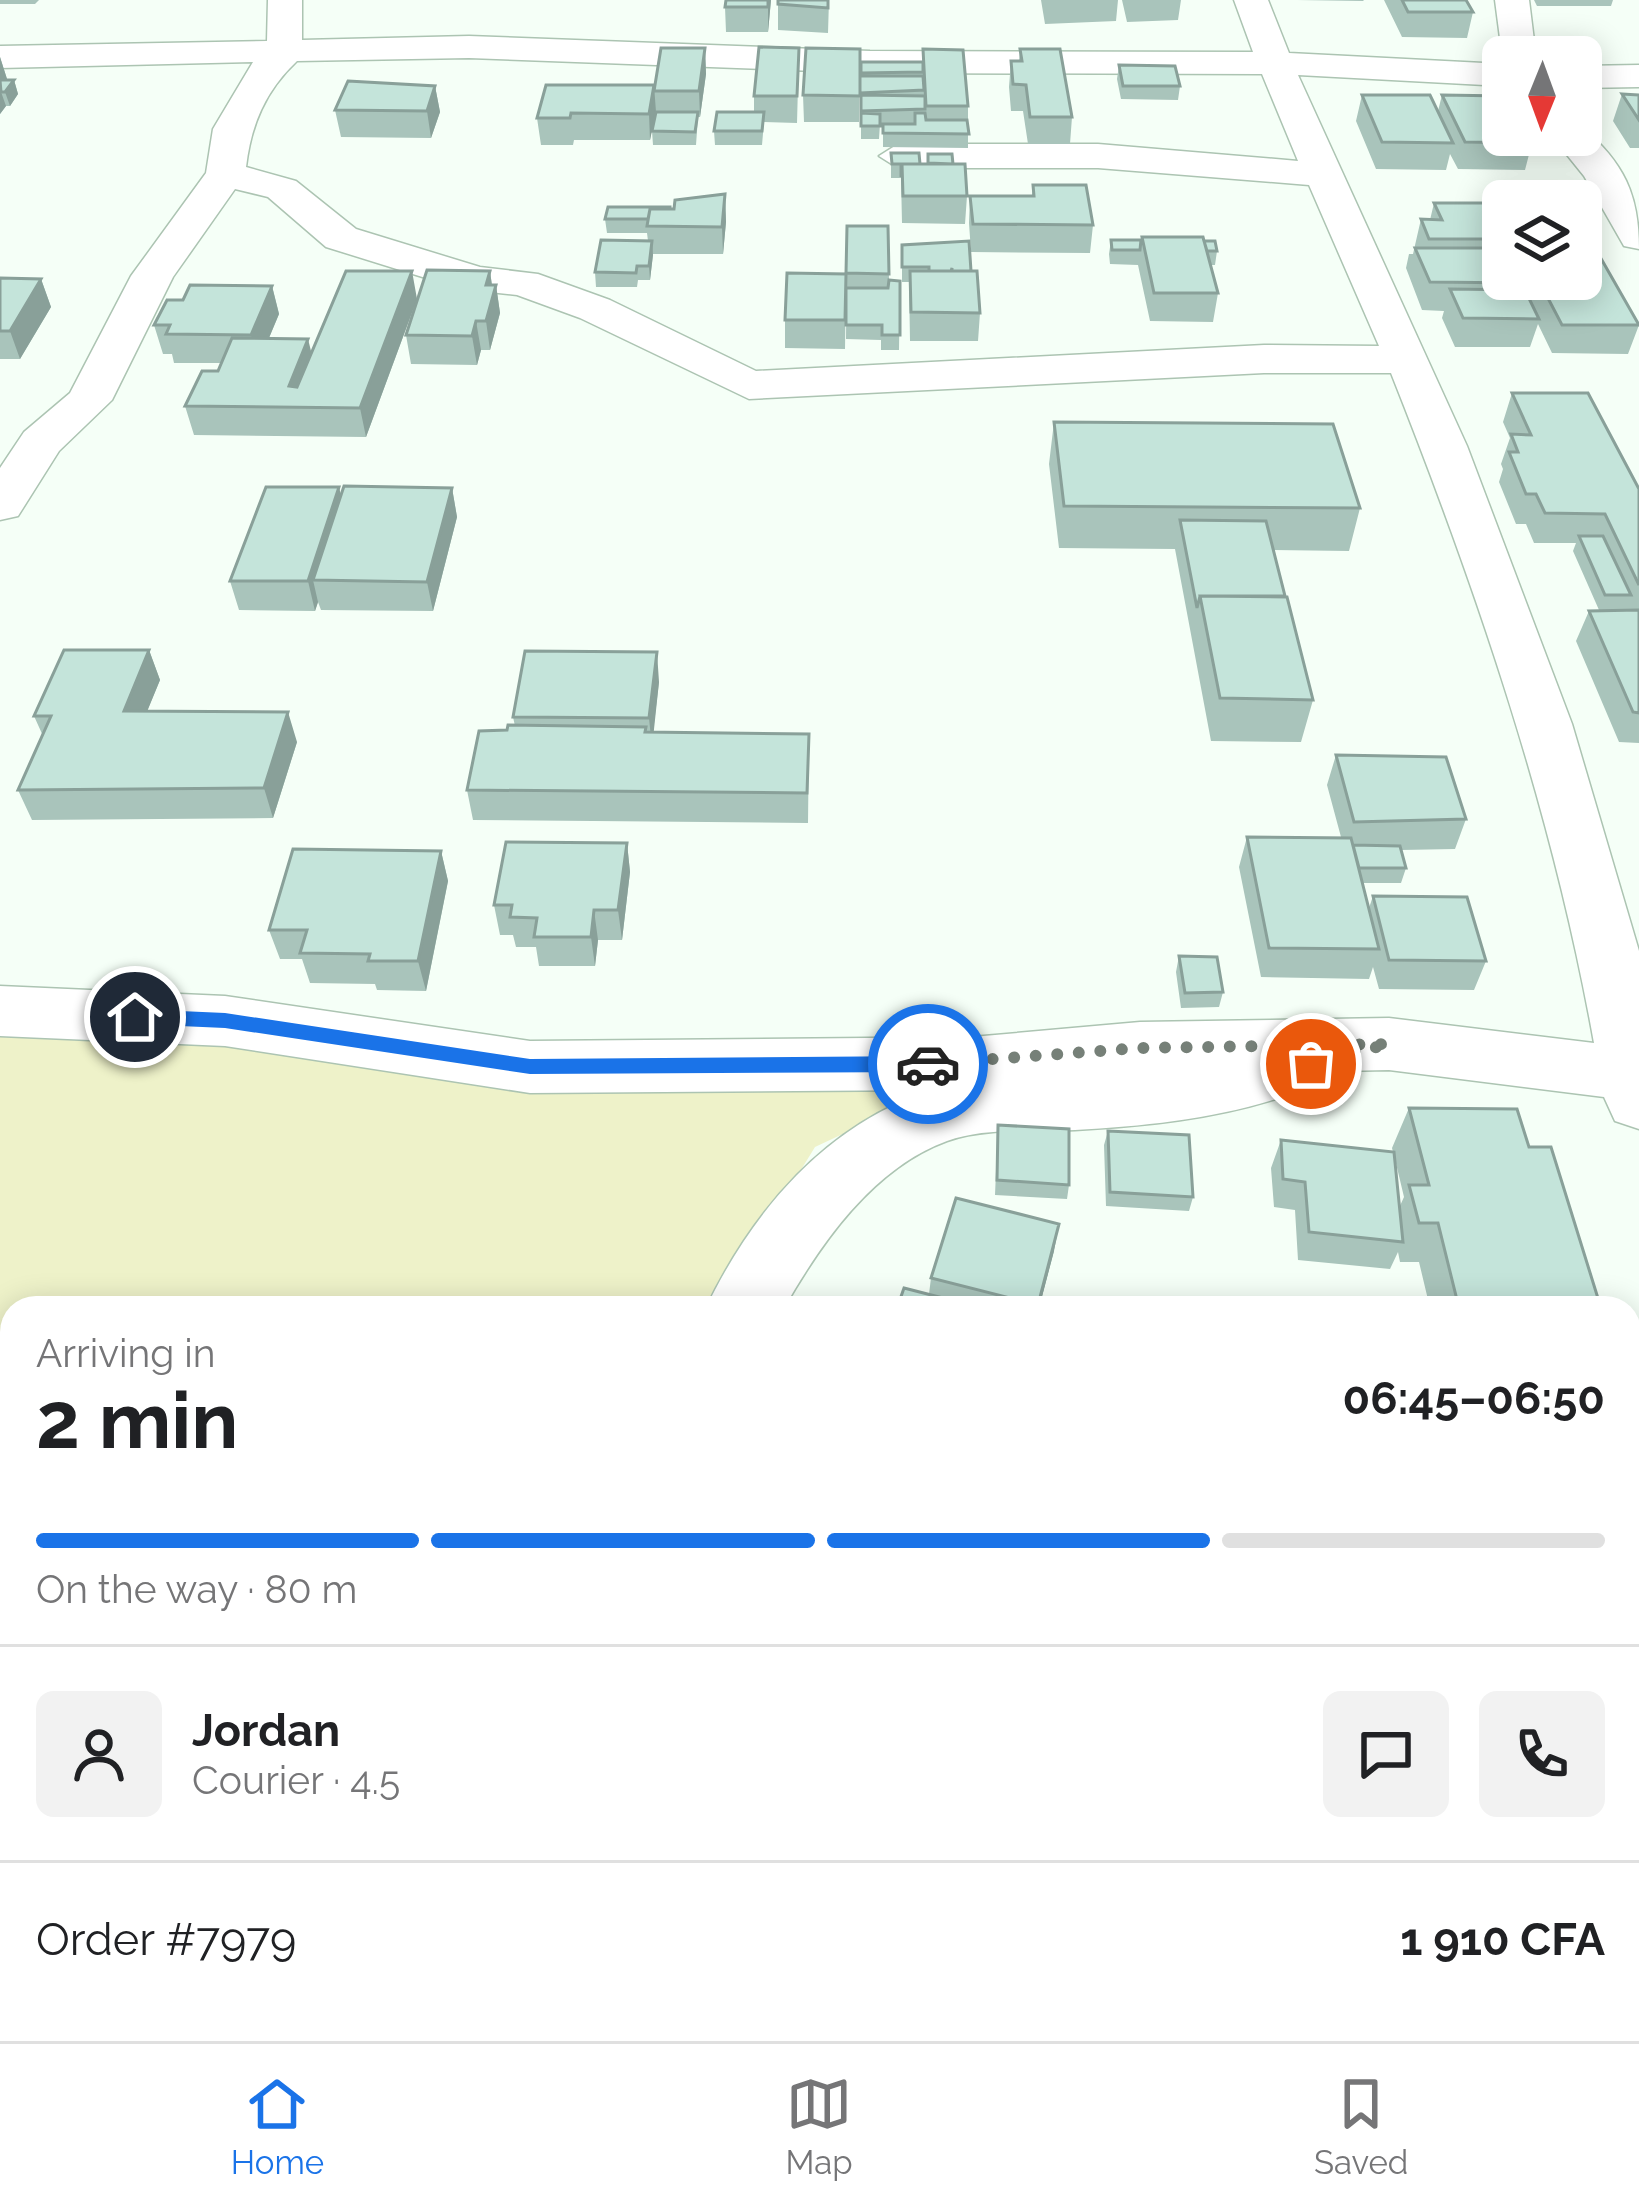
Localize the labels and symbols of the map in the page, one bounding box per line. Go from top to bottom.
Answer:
north arrow [1482,36,1602,156]
pin [84,966,186,1068]
courier [868,1004,988,1124]
pin [1260,1013,1362,1115]

